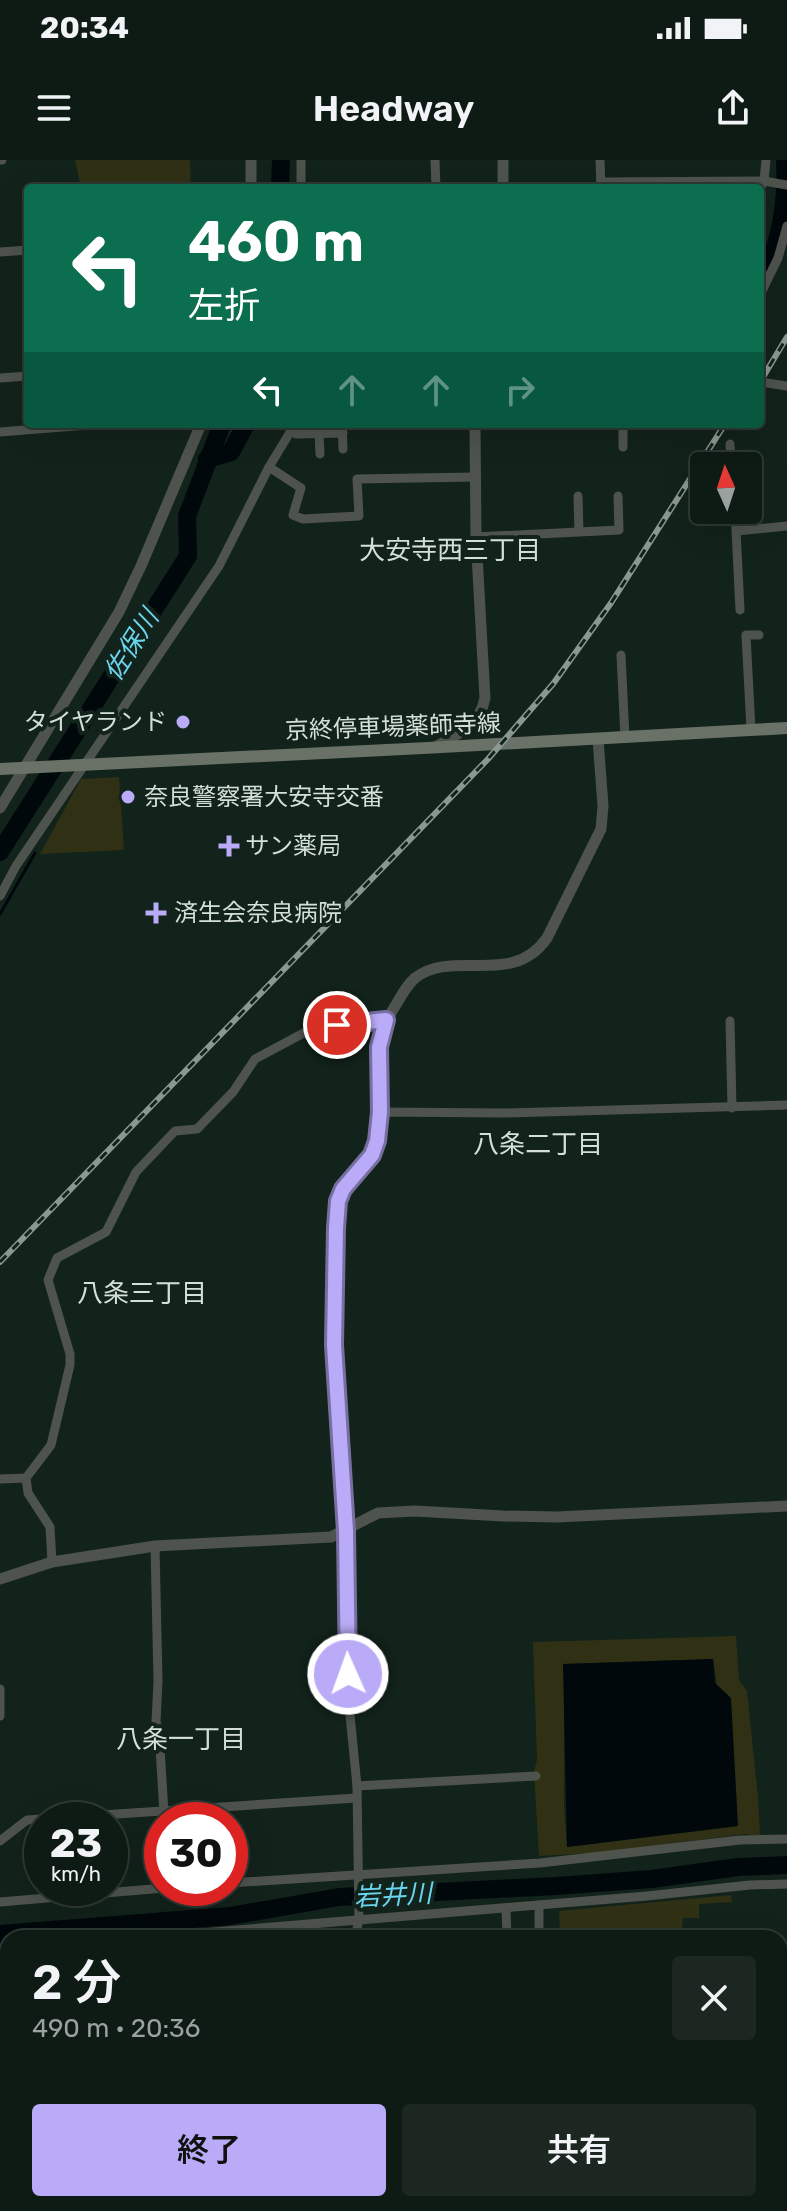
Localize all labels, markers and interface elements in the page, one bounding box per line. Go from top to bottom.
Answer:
text: 20:34 [40,10,129,46]
icon: menu [32,86,76,130]
icon: share [711,86,755,130]
text: Headway [313,87,474,130]
text: 460 m [188,209,364,275]
icon: left [56,216,160,320]
text: 左折 [188,284,260,327]
icon: left [246,368,290,412]
icon: ahead [330,368,374,412]
icon: ahead [414,368,458,412]
icon: right [498,368,542,412]
north arrow [690,452,762,524]
map controls [690,452,762,524]
district label: 大安寺西三丁目 [359,535,541,566]
water label: 佐保川 [98,601,167,687]
place label: タイヤランド [24,708,167,736]
street label: 京終停車場薬師寺線 [285,709,501,745]
marker: タイヤランド [174,713,192,731]
place label: 奈良警察署大安寺交番 [144,783,384,811]
marker: 奈良警察署大安寺交番 [119,788,137,806]
place label: サン薬局 [245,832,341,860]
marker: サン薬局 [220,837,238,855]
place label: 済生会奈良病院 [174,899,342,927]
marker: 済生会奈良病院 [145,902,167,924]
pin [303,991,371,1059]
icon: arrive [315,1003,359,1047]
district label: 八条二丁目 [473,1129,603,1160]
district label: 八条三丁目 [77,1278,207,1309]
position arrow [306,1632,390,1716]
district label: 八条一丁目 [116,1724,246,1755]
speed limit sign: 30 [144,1802,248,1906]
text: 23 [50,1820,102,1867]
text: km/h [51,1862,101,1886]
water label: 岩井川 [353,1878,436,1913]
text: 2 分 [32,1954,121,2011]
button: close [672,1956,756,2040]
text: 490 m · 20:36 [32,2013,200,2044]
button: 終了 [32,2104,386,2196]
button: 共有 [402,2104,756,2196]

